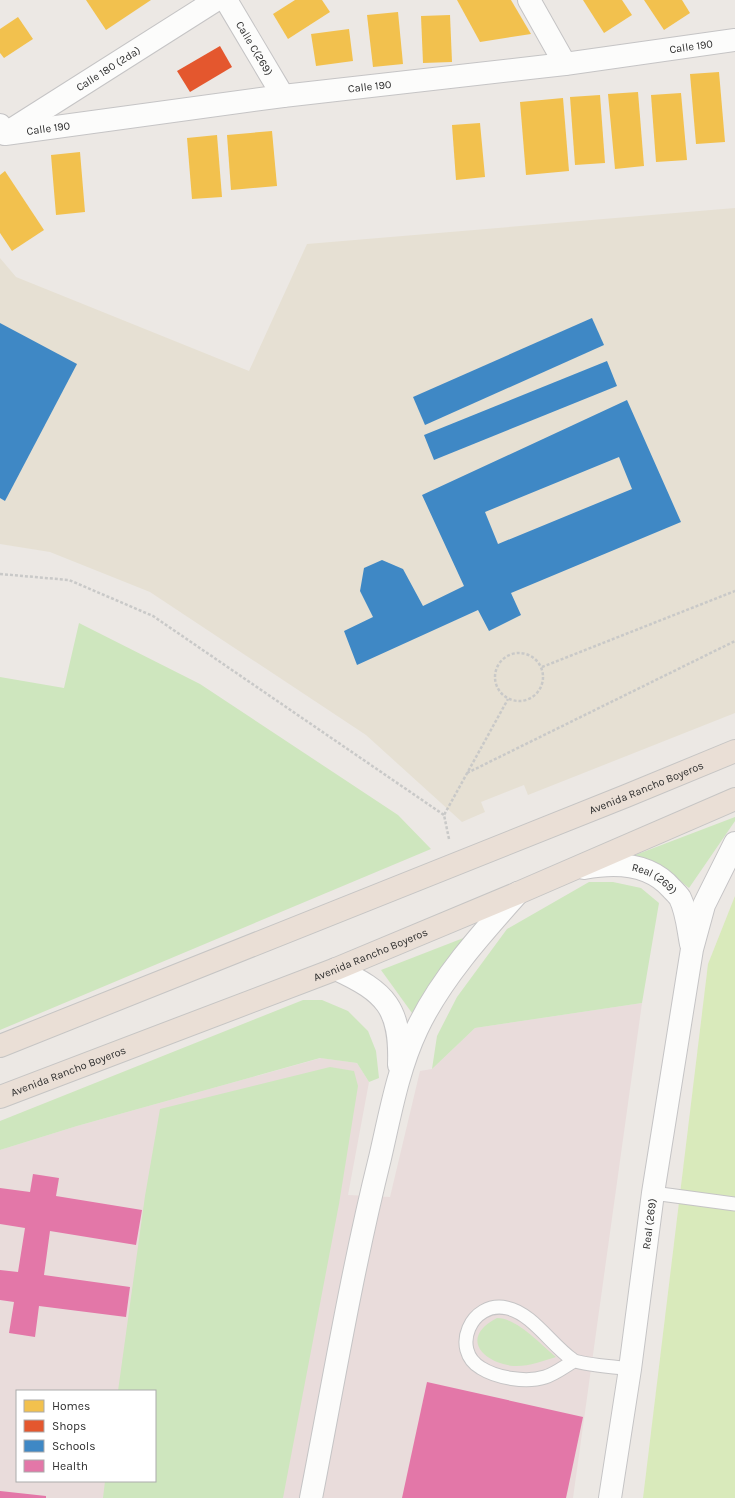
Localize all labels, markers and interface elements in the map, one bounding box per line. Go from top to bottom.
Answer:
street label: Calle C(269) [233,19,275,78]
street label: Calle 190 [669,37,714,56]
street label: Calle 180 (2da) [74,44,143,94]
street label: Calle 190 [347,78,392,96]
street label: Calle 190 [26,119,71,138]
street label: Avenida Rancho Boyeros [587,759,706,817]
street label: Real (269) [631,861,680,897]
street label: Avenida Rancho Boyeros [312,925,430,984]
street label: Avenida Rancho Boyeros [9,1044,128,1099]
street label: Real (269) [640,1198,659,1250]
legend [16,1390,156,1482]
text: Homes [52,1399,90,1413]
text: Shops [52,1419,86,1433]
text: Schools [52,1439,95,1453]
text: Health [52,1459,88,1473]

